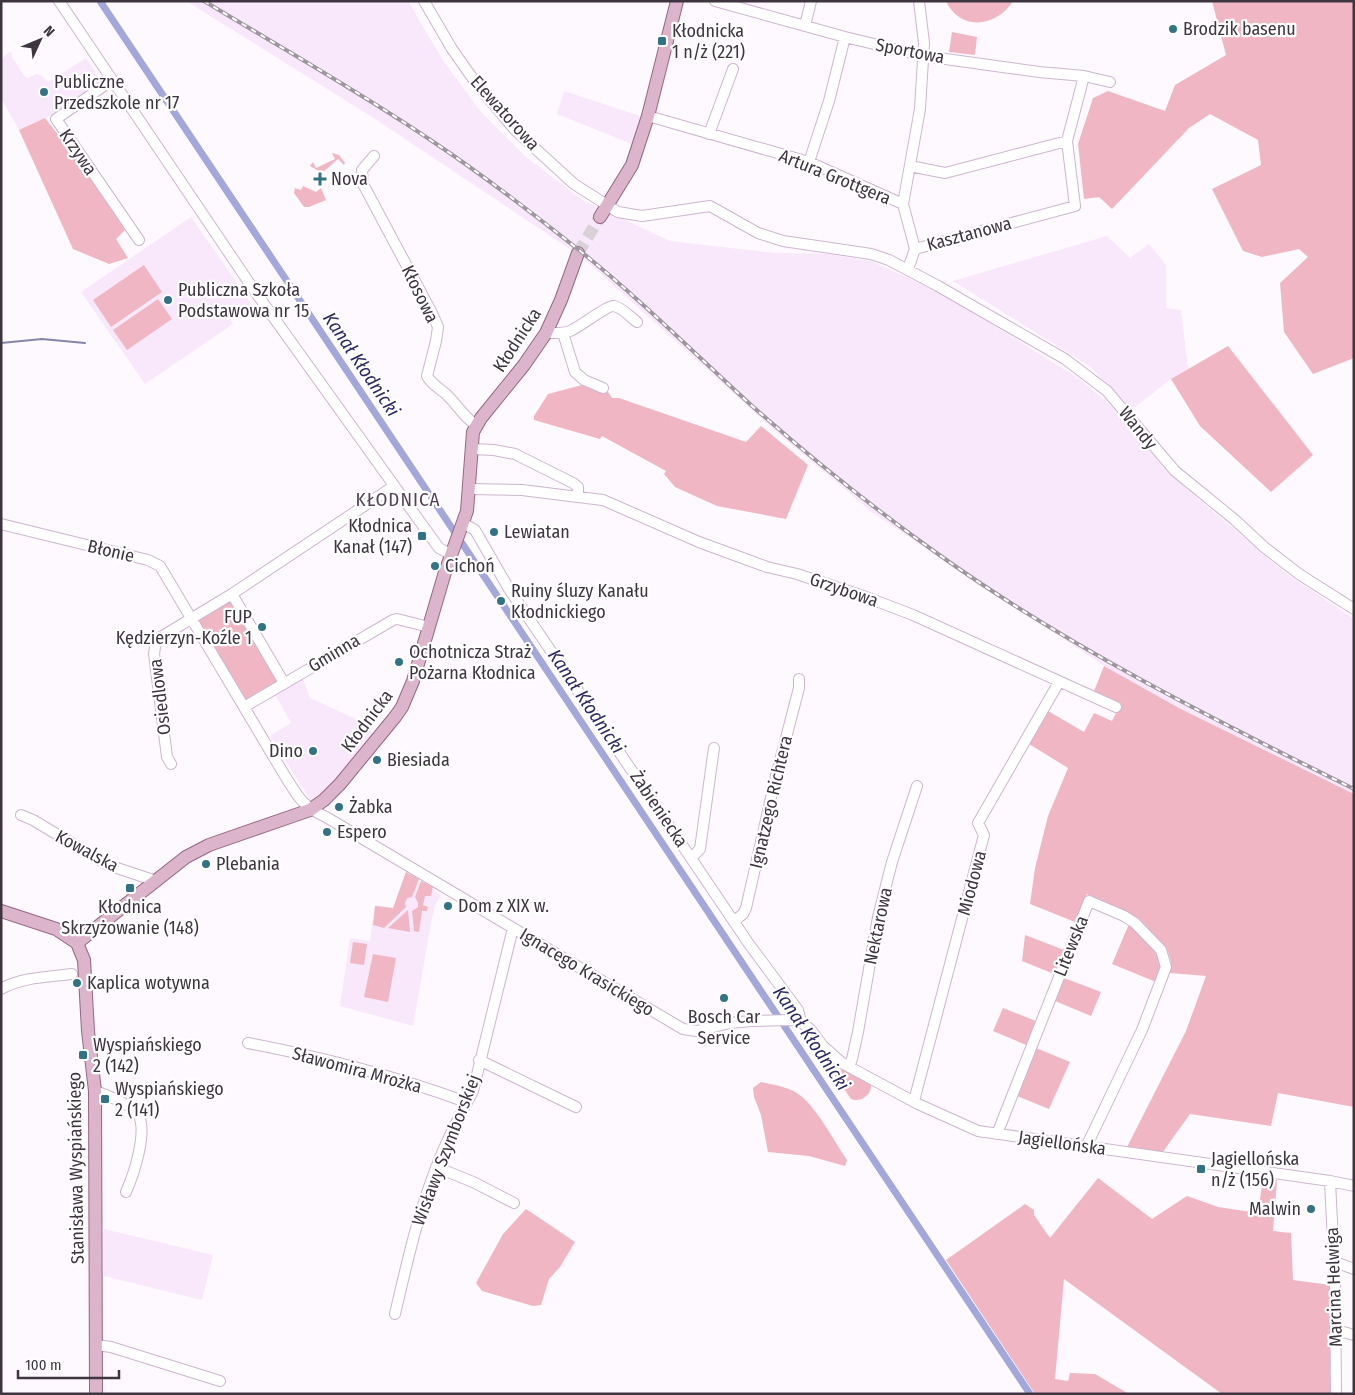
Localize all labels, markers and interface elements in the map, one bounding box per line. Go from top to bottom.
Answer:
north arrow [15,15,65,65]
place label: Brodzik basenu [1183,18,1296,40]
place label: Kłodnicka 1 n/ż (221) [672,20,745,63]
text: N [40,22,58,40]
marker: Brodzik basenu [1167,23,1179,35]
street label: Sportowa [874,34,946,68]
marker: Kłodnicka 1 n/ż (221) [656,35,668,47]
place label: Publiczne Przedszkole nr 17 [54,71,179,114]
street label: Elewatorowa [466,71,544,155]
marker: Publiczne Przedszkole nr 17 [38,86,50,98]
street label: Krzywa [55,125,102,179]
street label: Artura Grottgera [776,145,894,209]
place label: Nova [331,168,368,190]
marker: Nova [313,172,327,186]
street label: Kasztanowa [924,212,1014,256]
street label: Kłosowa [397,262,443,327]
place label: Publiczna Szkoła Podstawowa nr 15 [178,279,309,322]
marker: Publiczna Szkoła Podstawowa nr 15 [162,294,174,306]
street label: Kłodnicka [488,304,546,376]
water label: Kanał Kłodnicki [318,308,405,421]
street label: Wandy [1114,402,1162,454]
district label: KŁODNICA [355,488,441,511]
place label: Kłodnica Kanał (147) [333,515,412,558]
place label: Lewiatan [504,521,570,543]
marker: Lewiatan [488,526,500,538]
marker: Kłodnica Kanał (147) [416,530,428,542]
street label: Błonie [85,535,137,567]
place label: Cichoń [445,555,495,577]
marker: Cichoń [429,560,441,572]
street label: Grzybowa [807,568,881,612]
place label: Ruiny śluzy Kanału Kłodnickiego [511,580,649,623]
marker: Ruiny śluzy Kanału Kłodnickiego [495,595,507,607]
place label: FUP Kędzierzyn-Koźle 1 [116,606,252,649]
marker: FUP Kędzierzyn-Koźle 1 [256,621,268,633]
street label: Gminna [304,629,364,677]
place label: Ochotnicza Straż Pożarna Kłodnica [409,641,536,684]
water label: Kanał Kłodnicki [543,645,630,758]
marker: Ochotnicza Straż Pożarna Kłodnica [393,656,405,668]
street label: Osiedlowa [144,657,176,736]
street label: Kłodnicka [336,685,398,756]
street label: Ignatzego Richtera [745,733,797,871]
place label: Dino [269,740,303,762]
marker: Dino [307,745,319,757]
place label: Biesiada [387,749,450,771]
marker: Biesiada [371,754,383,766]
street label: Żabieniecka [625,767,693,852]
place label: Żabka [349,796,393,818]
marker: Żabka [333,801,345,813]
place label: Espero [337,821,387,843]
street label: Kowalska [52,825,122,877]
marker: Espero [321,826,333,838]
street label: Miodowa [953,848,991,918]
place label: Plebania [216,853,280,875]
marker: Plebania [200,858,212,870]
marker: Kłodnica Skrzyżowanie (148) [124,882,136,894]
street label: Nektarowa [859,885,897,967]
place label: Dom z XIX w. [458,895,549,917]
place label: Kłodnica Skrzyżowanie (148) [61,896,199,939]
marker: Dom z XIX w. [442,900,454,912]
street label: Litewska [1049,912,1093,980]
street label: Ignacego Krasickiego [516,923,658,1021]
place label: Kaplica wotywna [87,972,210,994]
marker: Kaplica wotywna [71,977,83,989]
water label: Kanał Kłodnicki [768,982,855,1095]
marker: Bosch Car Service [718,992,730,1004]
place label: Bosch Car Service [688,1006,761,1049]
place label: Wyspiańskiego 2 (142) [93,1034,202,1077]
street label: Sławomira Mrożka [290,1042,424,1098]
marker: Wyspiańskiego 2 (142) [77,1049,89,1061]
street label: Wisławy Szymborskiej [407,1071,485,1229]
street label: Stanisława Wyspiańskiego [63,1072,89,1264]
place label: Wyspiańskiego 2 (141) [115,1078,224,1121]
marker: Wyspiańskiego 2 (141) [99,1093,111,1105]
street label: Jagiellońska [1017,1126,1107,1160]
place label: Jagiellońska n/ż (156) [1211,1148,1300,1191]
marker: Jagiellońska n/ż (156) [1195,1163,1207,1175]
place label: Malwin [1249,1198,1301,1220]
marker: Malwin [1305,1203,1317,1215]
street label: Marcina Helwiga [1321,1226,1347,1347]
scale bar [18,1348,119,1380]
text: 100 m [25,1356,62,1374]

